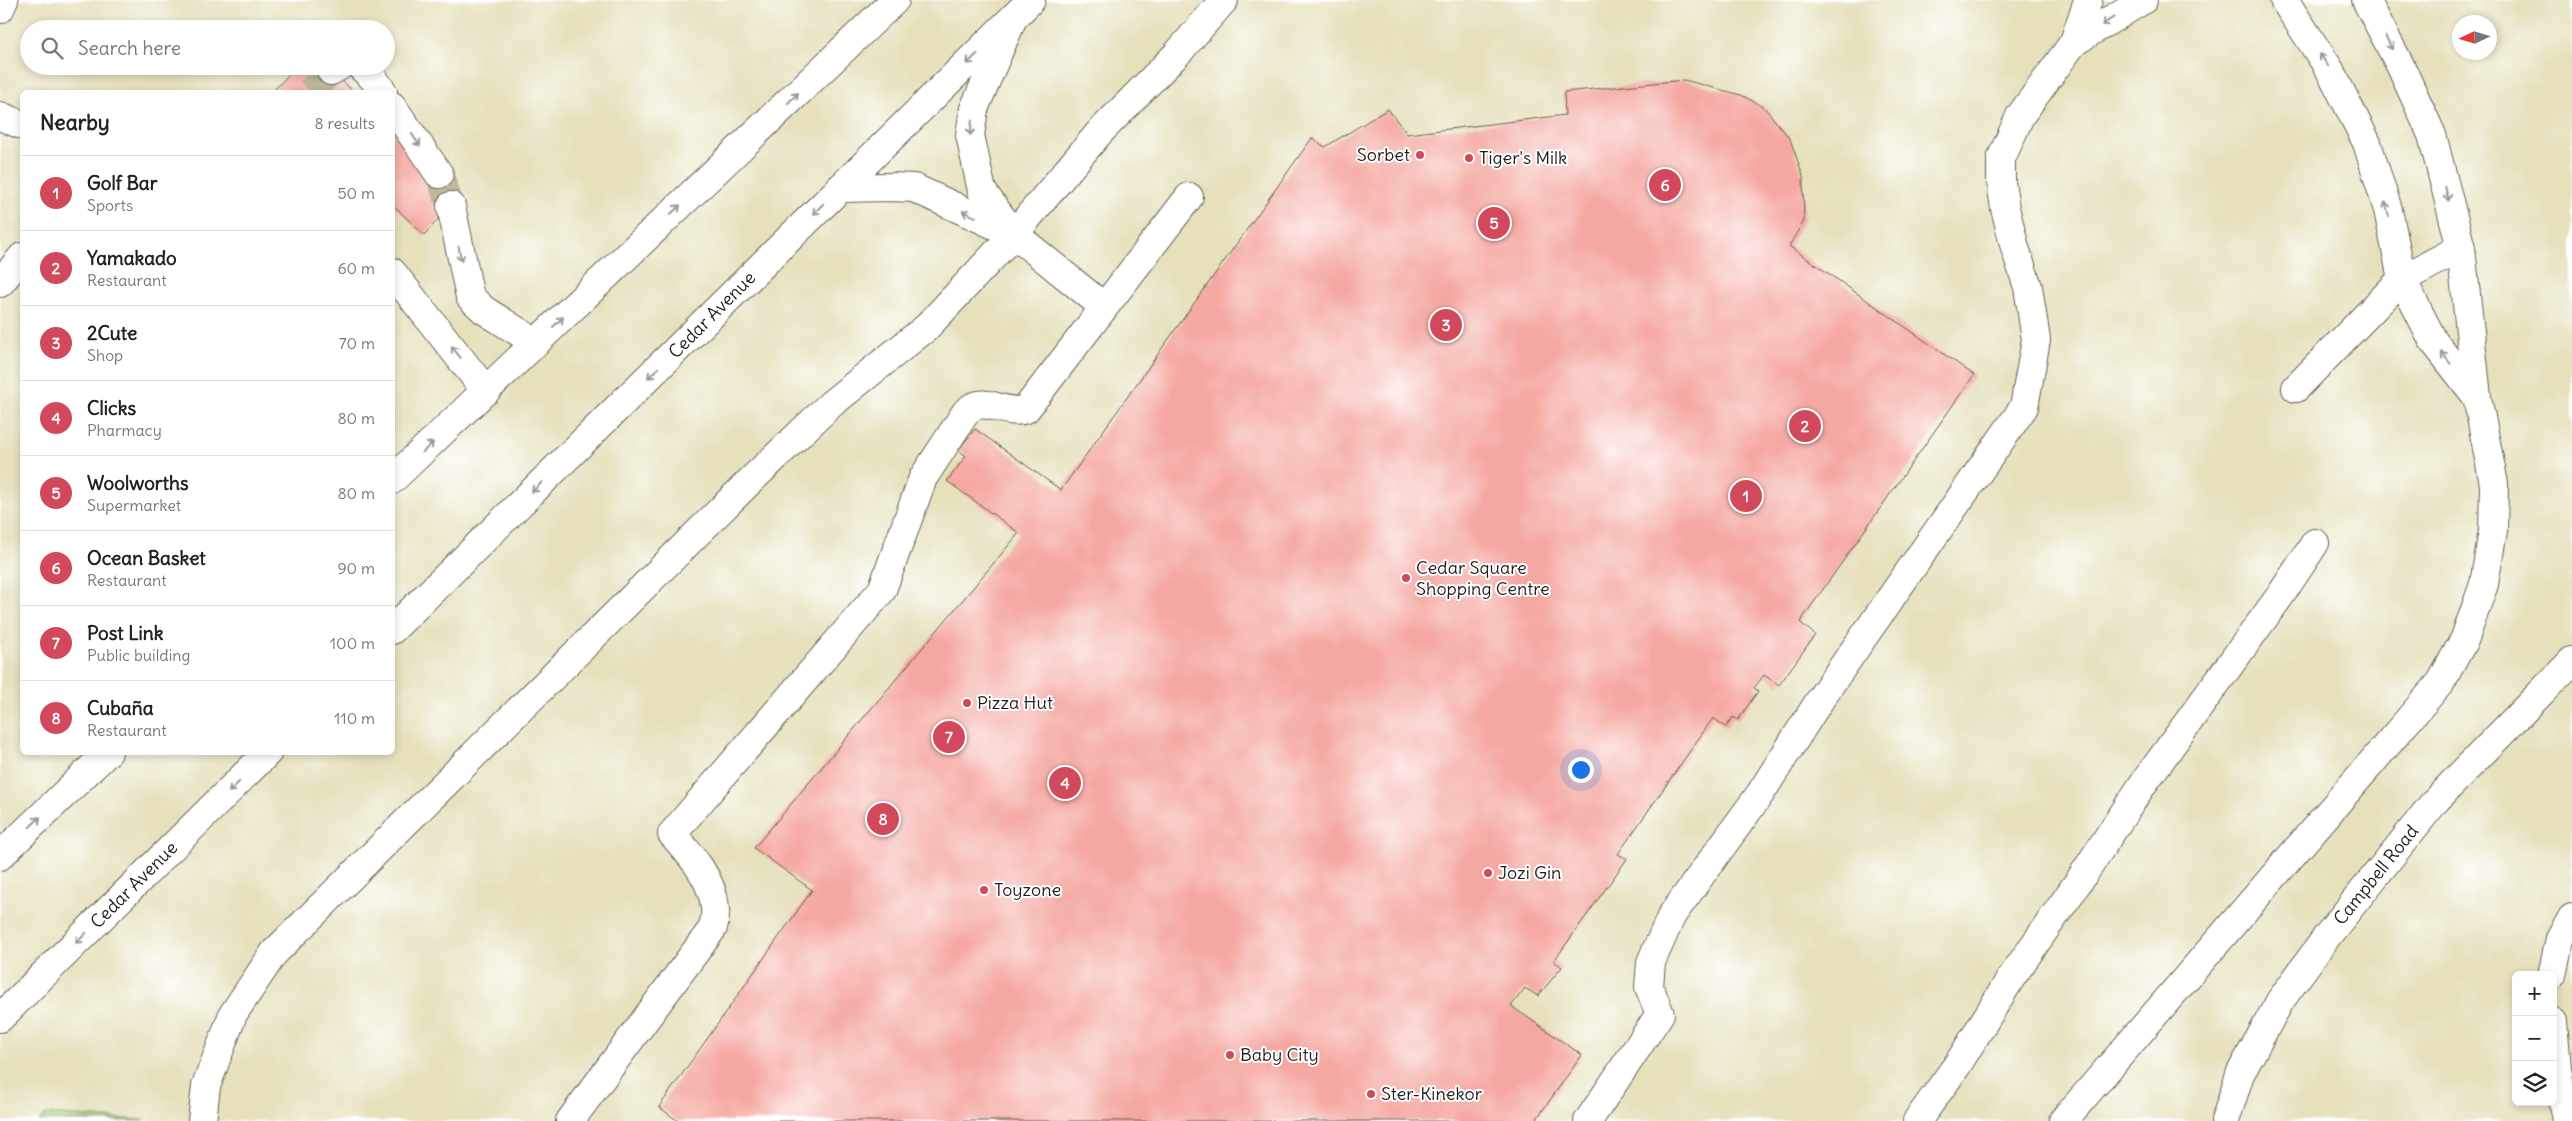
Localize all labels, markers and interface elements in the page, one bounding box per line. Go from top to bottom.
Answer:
north arrow [2452,15,2497,60]
one-way arrow [2102,16,2116,26]
search box [20,20,395,75]
icon: search [38,34,66,62]
one-way arrow [2385,35,2394,50]
text: Search here [78,36,181,60]
one-way arrow [965,53,978,65]
one-way arrow [2319,54,2329,68]
one-way arrow [786,92,799,104]
text: Nearby [40,109,110,136]
text: 8 results [314,113,375,133]
one-way arrow [966,120,976,136]
one-way arrow [411,133,421,147]
place label: Sorbet [1357,143,1410,166]
place label: Tiger's Milk [1479,146,1567,169]
marker: Sorbet [1414,149,1426,161]
marker: Tiger's Milk [1463,152,1475,164]
pin: 6 [1649,166,1681,204]
text: Golf Bar [87,171,157,195]
text: 1 [53,183,59,203]
text: 50 m [337,183,375,203]
one-way arrow [2443,185,2452,201]
text: Sports [87,195,133,215]
one-way arrow [2382,202,2392,218]
one-way arrow [812,203,824,216]
one-way arrow [669,204,682,216]
pin: 5 [1478,204,1510,242]
one-way arrow [962,209,977,218]
one-way arrow [456,245,466,261]
text: Yamakado [87,246,177,270]
text: 2 [52,258,60,278]
text: 60 m [337,258,375,278]
street label: Cedar Avenue [663,266,760,363]
text: Restaurant [87,270,167,290]
pin: 3 [1430,306,1462,344]
one-way arrow [551,316,564,328]
text: 2Cute [87,321,137,345]
text: 3 [51,333,61,353]
text: 70 m [339,333,375,353]
text: Shop [87,345,123,365]
one-way arrow [451,346,462,359]
one-way arrow [2441,352,2452,365]
one-way arrow [647,367,659,379]
text: Clicks [87,396,136,420]
pin: 2 [1789,407,1821,445]
text: 4 [51,408,61,428]
text: 80 m [337,408,375,428]
text: Pharmacy [87,420,162,440]
one-way arrow [421,441,434,453]
text: Woolworths [87,471,189,495]
pin: 1 [1730,477,1762,515]
one-way arrow [531,481,543,493]
text: 5 [51,483,61,503]
text: 80 m [337,483,375,503]
text: Supermarket [87,495,181,515]
text: Ocean Basket [87,546,206,570]
place label: Cedar Square Shopping Centre [1416,556,1550,600]
text: 6 [51,558,61,578]
text: 90 m [337,558,375,578]
text: Restaurant [87,570,167,590]
marker: Cedar Square Shopping Centre [1400,572,1412,584]
text: Post Link [87,621,164,645]
text: 7 [52,633,60,653]
text: 100 m [330,633,375,653]
text: Public building [87,645,190,665]
place label: Pizza Hut [977,691,1053,714]
text: Cubaña [87,696,154,720]
marker: Pizza Hut [961,697,973,709]
text: 8 [51,708,61,728]
text: 110 m [334,708,375,728]
pin: 7 [933,718,965,756]
text: Restaurant [87,720,167,740]
your location [1568,757,1594,783]
pin: 4 [1049,764,1081,802]
one-way arrow [227,781,240,793]
pin: 8 [867,800,899,838]
one-way arrow [29,817,41,829]
street label: Campbell Road [2328,820,2423,929]
street label: Cedar Avenue [85,836,182,933]
place label: Jozi Gin [1498,861,1561,884]
marker: Jozi Gin [1482,867,1494,879]
place label: Toyzone [994,878,1061,901]
marker: Toyzone [978,884,990,896]
one-way arrow [75,932,87,944]
map controls [2512,971,2557,1106]
button: + [2512,971,2557,1016]
button: − [2512,1016,2557,1061]
place label: Baby City [1240,1043,1319,1066]
marker: Baby City [1224,1049,1236,1061]
button: layers [2512,1061,2557,1106]
place label: Ster-Kinekor [1381,1082,1483,1105]
marker: Ster-Kinekor [1365,1088,1377,1100]

